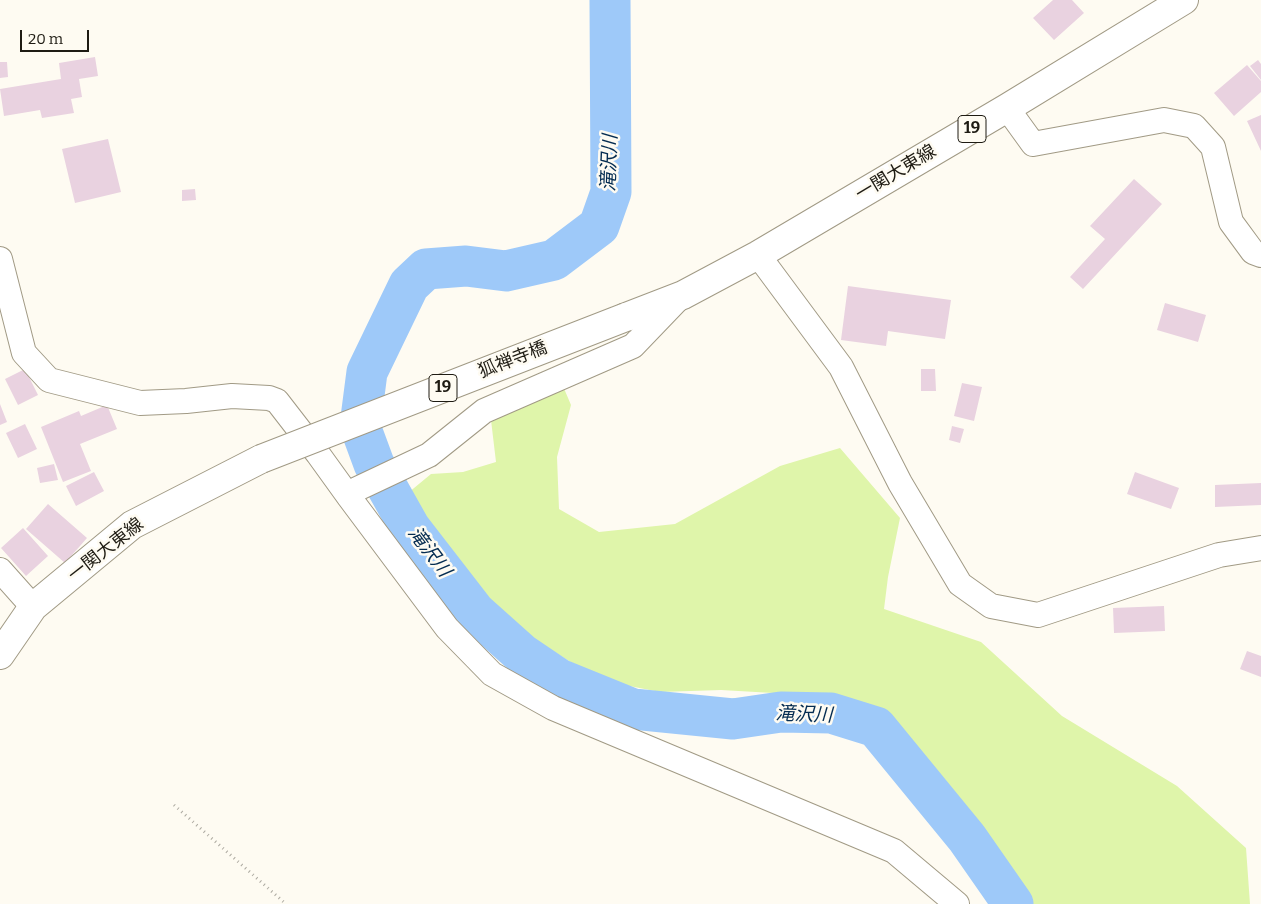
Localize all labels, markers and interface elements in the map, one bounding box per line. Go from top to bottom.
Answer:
scale bar [22,20,91,52]
text: 20 m [28,30,63,48]
road number: 19 [958,116,986,142]
water label: 滝沢川 [598,134,622,192]
street label: 一関大東線 [852,141,940,205]
street label: 狐禅寺橋 [476,337,550,383]
road number: 19 [429,374,457,402]
street label: 一関大東線 [64,514,148,586]
water label: 滝沢川 [403,522,455,582]
water label: 滝沢川 [775,703,833,727]

